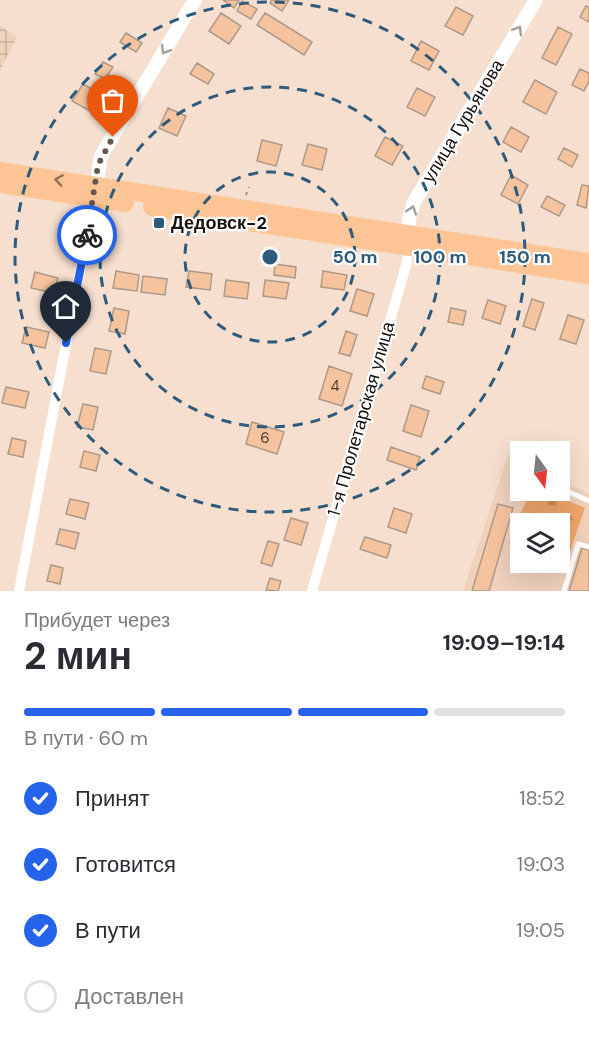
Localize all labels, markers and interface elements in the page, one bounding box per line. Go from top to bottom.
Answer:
one-way arrow [510,26,522,36]
one-way arrow [160,44,172,54]
street label: улица Гурьянова [417,54,510,187]
pin [87,75,138,137]
icon: bag [96,84,129,117]
one-way arrow [55,174,65,187]
courier [57,205,117,265]
one-way arrow [405,205,417,216]
place label: Дедовск-2 [171,211,267,235]
marker: Дедовск-2 [152,216,166,230]
icon: bike [71,219,104,252]
text: 50 m [332,245,378,269]
text: 100 m [413,245,467,269]
text: 150 m [499,245,551,269]
centre of rings [260,247,280,267]
pin [40,281,91,343]
icon: home [49,290,82,323]
street label: 1-я Пролетарская улица [322,318,401,519]
house number: 4 [330,376,340,396]
house number: 6 [260,428,270,448]
north arrow [510,441,570,501]
map controls [510,441,570,573]
button: layers [510,513,570,573]
text: Прибудет через [24,607,170,633]
text: 19:09–19:14 [443,628,565,657]
text: 2 мин [24,630,132,681]
text: В пути · 60 m [24,725,148,751]
icon: check [24,782,57,815]
text: Принят [75,784,149,813]
text: 18:52 [519,785,565,811]
icon: check [24,848,57,881]
text: Готовится [75,850,176,879]
text: 19:03 [517,851,565,877]
icon: check [24,914,57,947]
text: В пути [75,916,141,945]
text: 19:05 [516,917,565,943]
text: Доставлен [75,982,184,1011]

